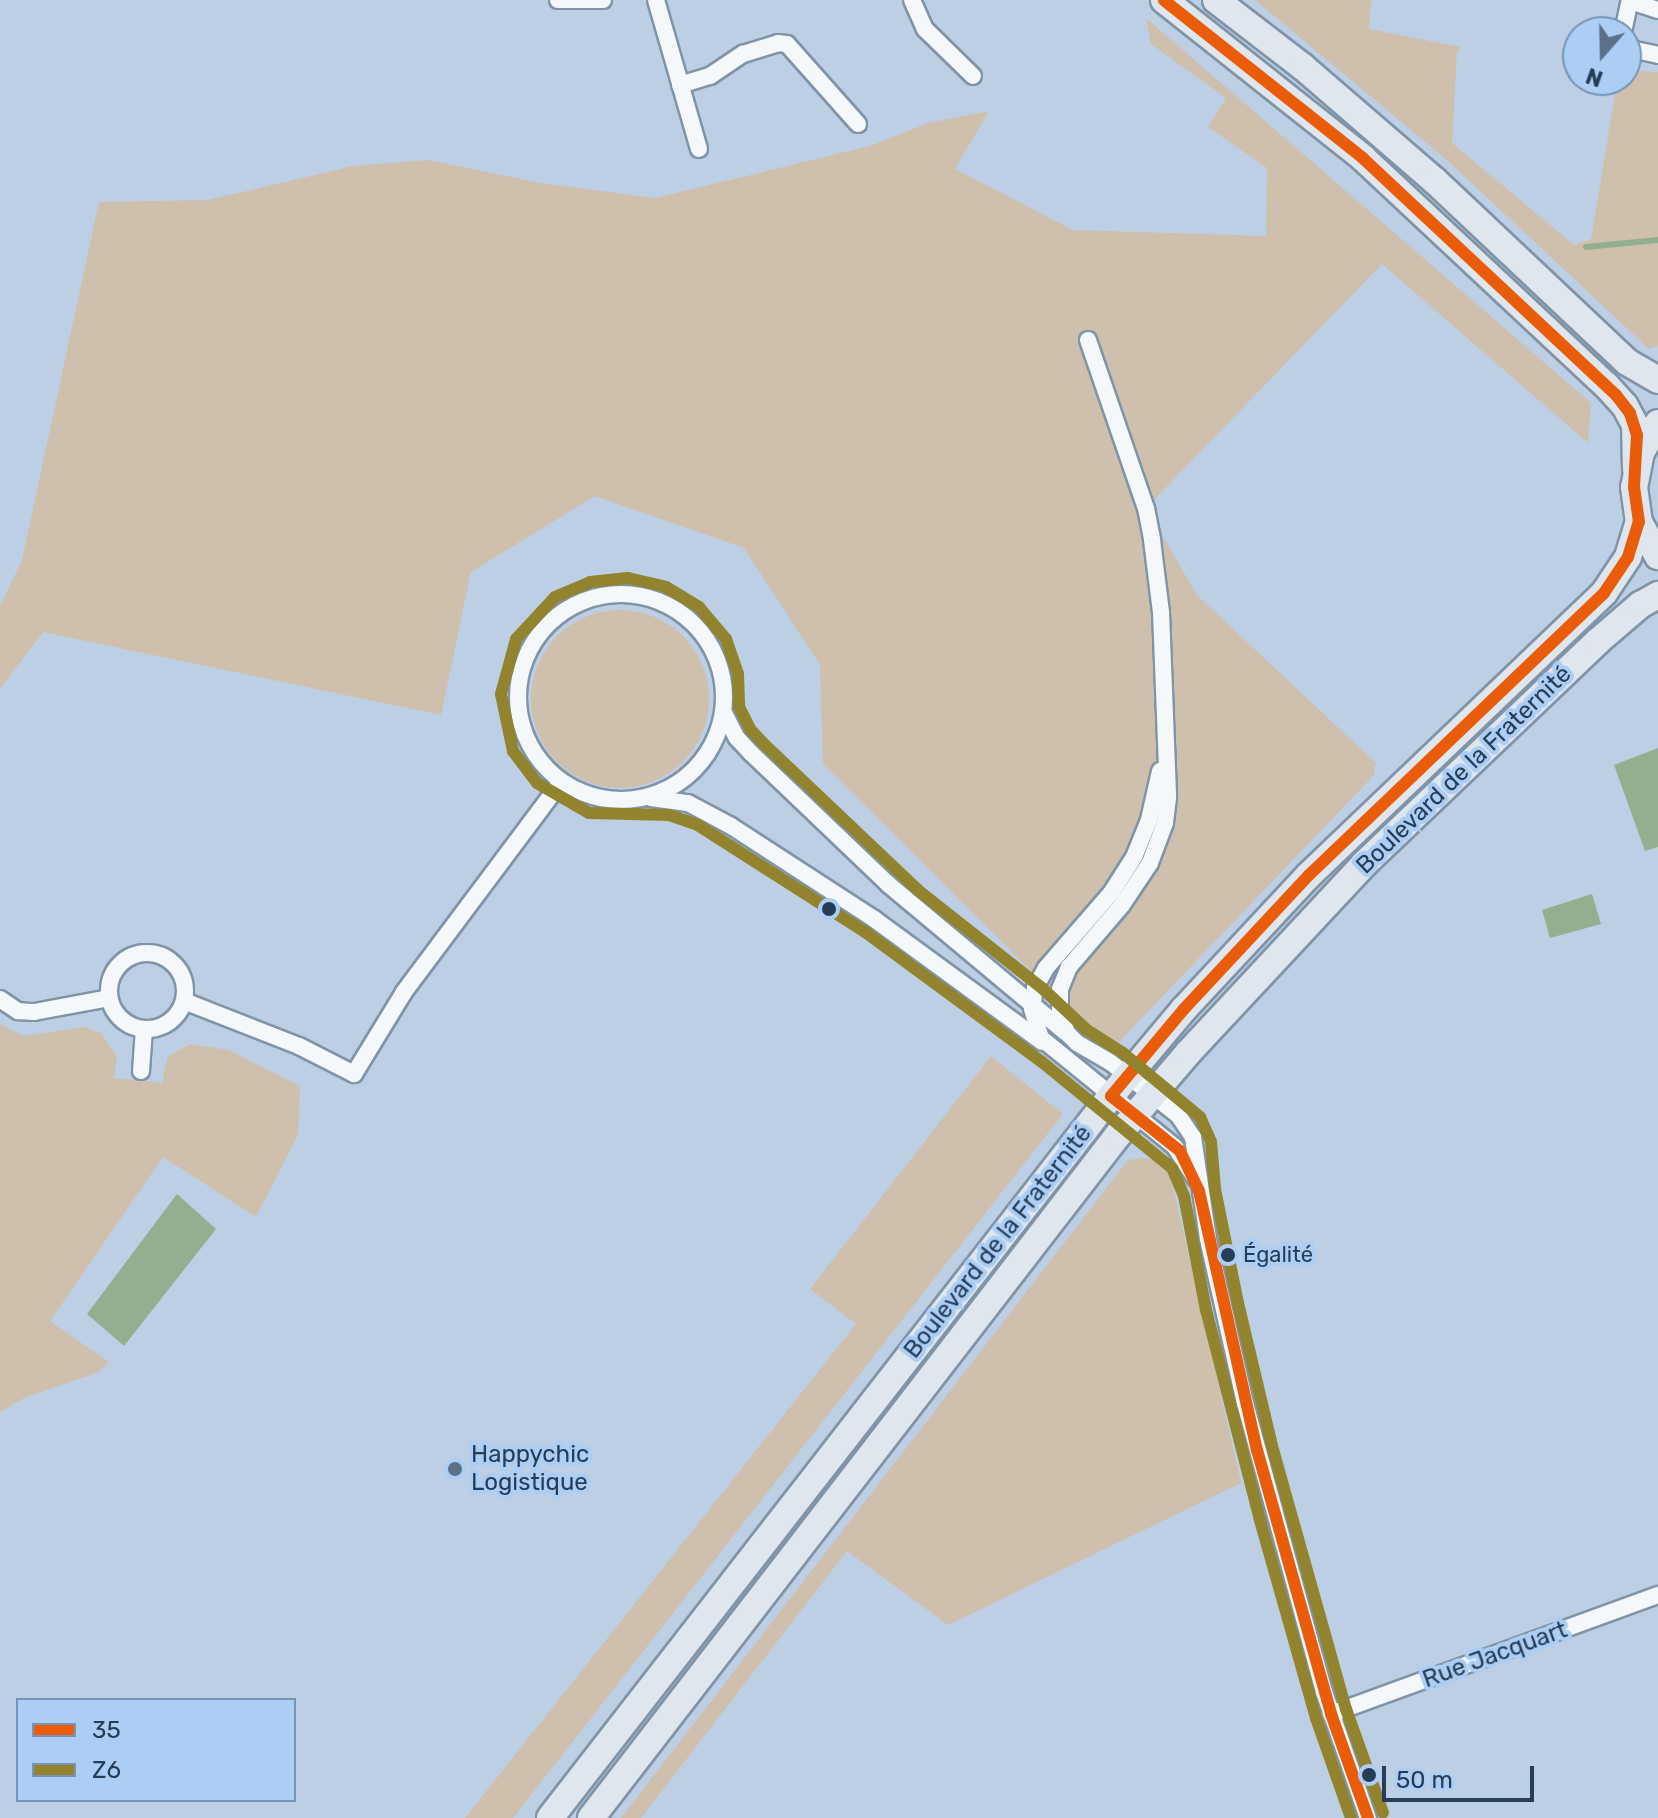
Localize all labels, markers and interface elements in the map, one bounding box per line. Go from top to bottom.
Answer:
north arrow [1562,16,1642,96]
text: N [1582,62,1606,93]
street label: Boulevard de la Fraternité [1351,660,1577,880]
unlabelled marker [821,901,837,917]
street label: Boulevard de la Fraternité [898,1120,1098,1364]
place label: Égalité [1243,1242,1313,1268]
marker: Égalité [1220,1247,1236,1263]
place label: Happychic Logistique [471,1441,589,1497]
marker: Happychic Logistique [446,1460,464,1478]
street label: Rue Jacquart [1419,1616,1571,1694]
legend [16,1698,296,1802]
text: 35 [92,1716,121,1744]
scale bar [1386,1750,1538,1800]
text: Z6 [92,1756,121,1784]
text: 50 m [1396,1766,1453,1794]
unlabelled marker [1361,1767,1377,1783]

